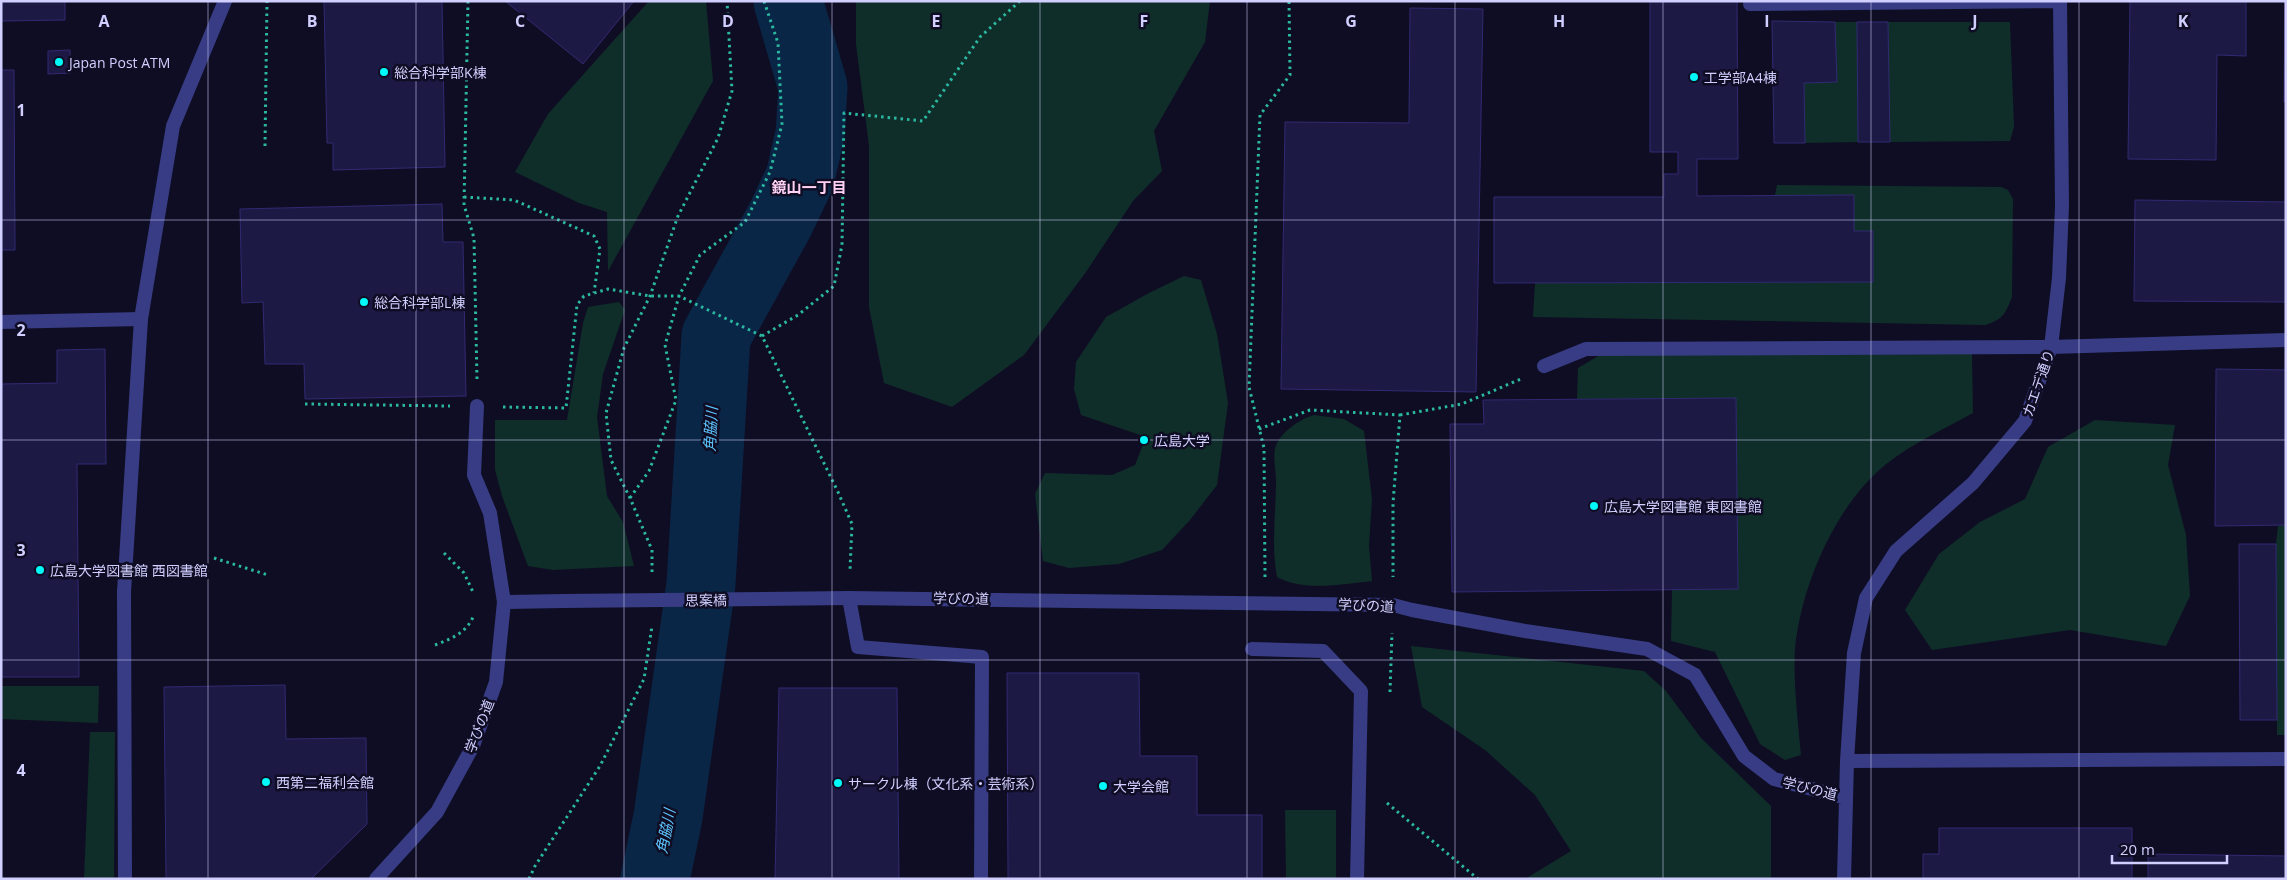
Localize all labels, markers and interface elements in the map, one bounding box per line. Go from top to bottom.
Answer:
text: A [98,10,110,32]
text: B [307,10,317,32]
text: C [515,10,525,32]
text: D [722,10,734,32]
text: E [932,10,941,32]
text: F [1140,10,1148,32]
text: G [1345,10,1357,32]
text: H [1553,10,1565,32]
text: I [1764,10,1770,32]
text: J [1970,10,1978,32]
text: K [2178,10,2189,32]
place label: Japan Post ATM [67,53,170,72]
marker: Japan Post ATM [53,56,65,68]
place label: 総合科学部K棟 [394,63,487,82]
marker: 総合科学部K棟 [378,66,390,78]
place label: 工学部A4棟 [1704,68,1777,87]
marker: 工学部A4棟 [1688,71,1700,83]
text: 1 [16,99,26,121]
district label: 鏡山一丁目 [771,177,847,197]
place label: 総合科学部L棟 [374,293,465,312]
marker: 総合科学部L棟 [358,296,370,308]
text: 2 [16,319,26,341]
street label: カエデ通り [2018,347,2058,419]
water label: 角脇川 [699,404,721,452]
place label: 広島大学 [1154,431,1210,450]
marker: 広島大学 [1138,434,1150,446]
place label: 広島大学図書館 東図書館 [1604,497,1762,516]
marker: 広島大学図書館 東図書館 [1588,500,1600,512]
text: 3 [16,539,26,561]
place label: 広島大学図書館 西図書館 [50,561,208,580]
marker: 広島大学図書館 西図書館 [34,564,46,576]
street label: 学びの道 [933,588,989,608]
street label: 思案橋 [685,590,727,610]
street label: 学びの道 [1338,594,1394,616]
street label: 学びの道 [460,696,498,756]
text: 4 [16,759,26,781]
street label: 学びの道 [1781,772,1839,804]
place label: 西第二福利会館 [276,773,374,792]
place label: サークル棟（文化系・芸術系） [848,774,1044,793]
marker: 西第二福利会館 [260,776,272,788]
marker: サークル棟（文化系・芸術系） [832,777,844,789]
place label: 大学会館 [1113,777,1169,796]
marker: 大学会館 [1097,780,1109,792]
water label: 角脇川 [651,805,679,855]
scale bar [2112,832,2227,864]
text: 20 m [2120,839,2155,859]

